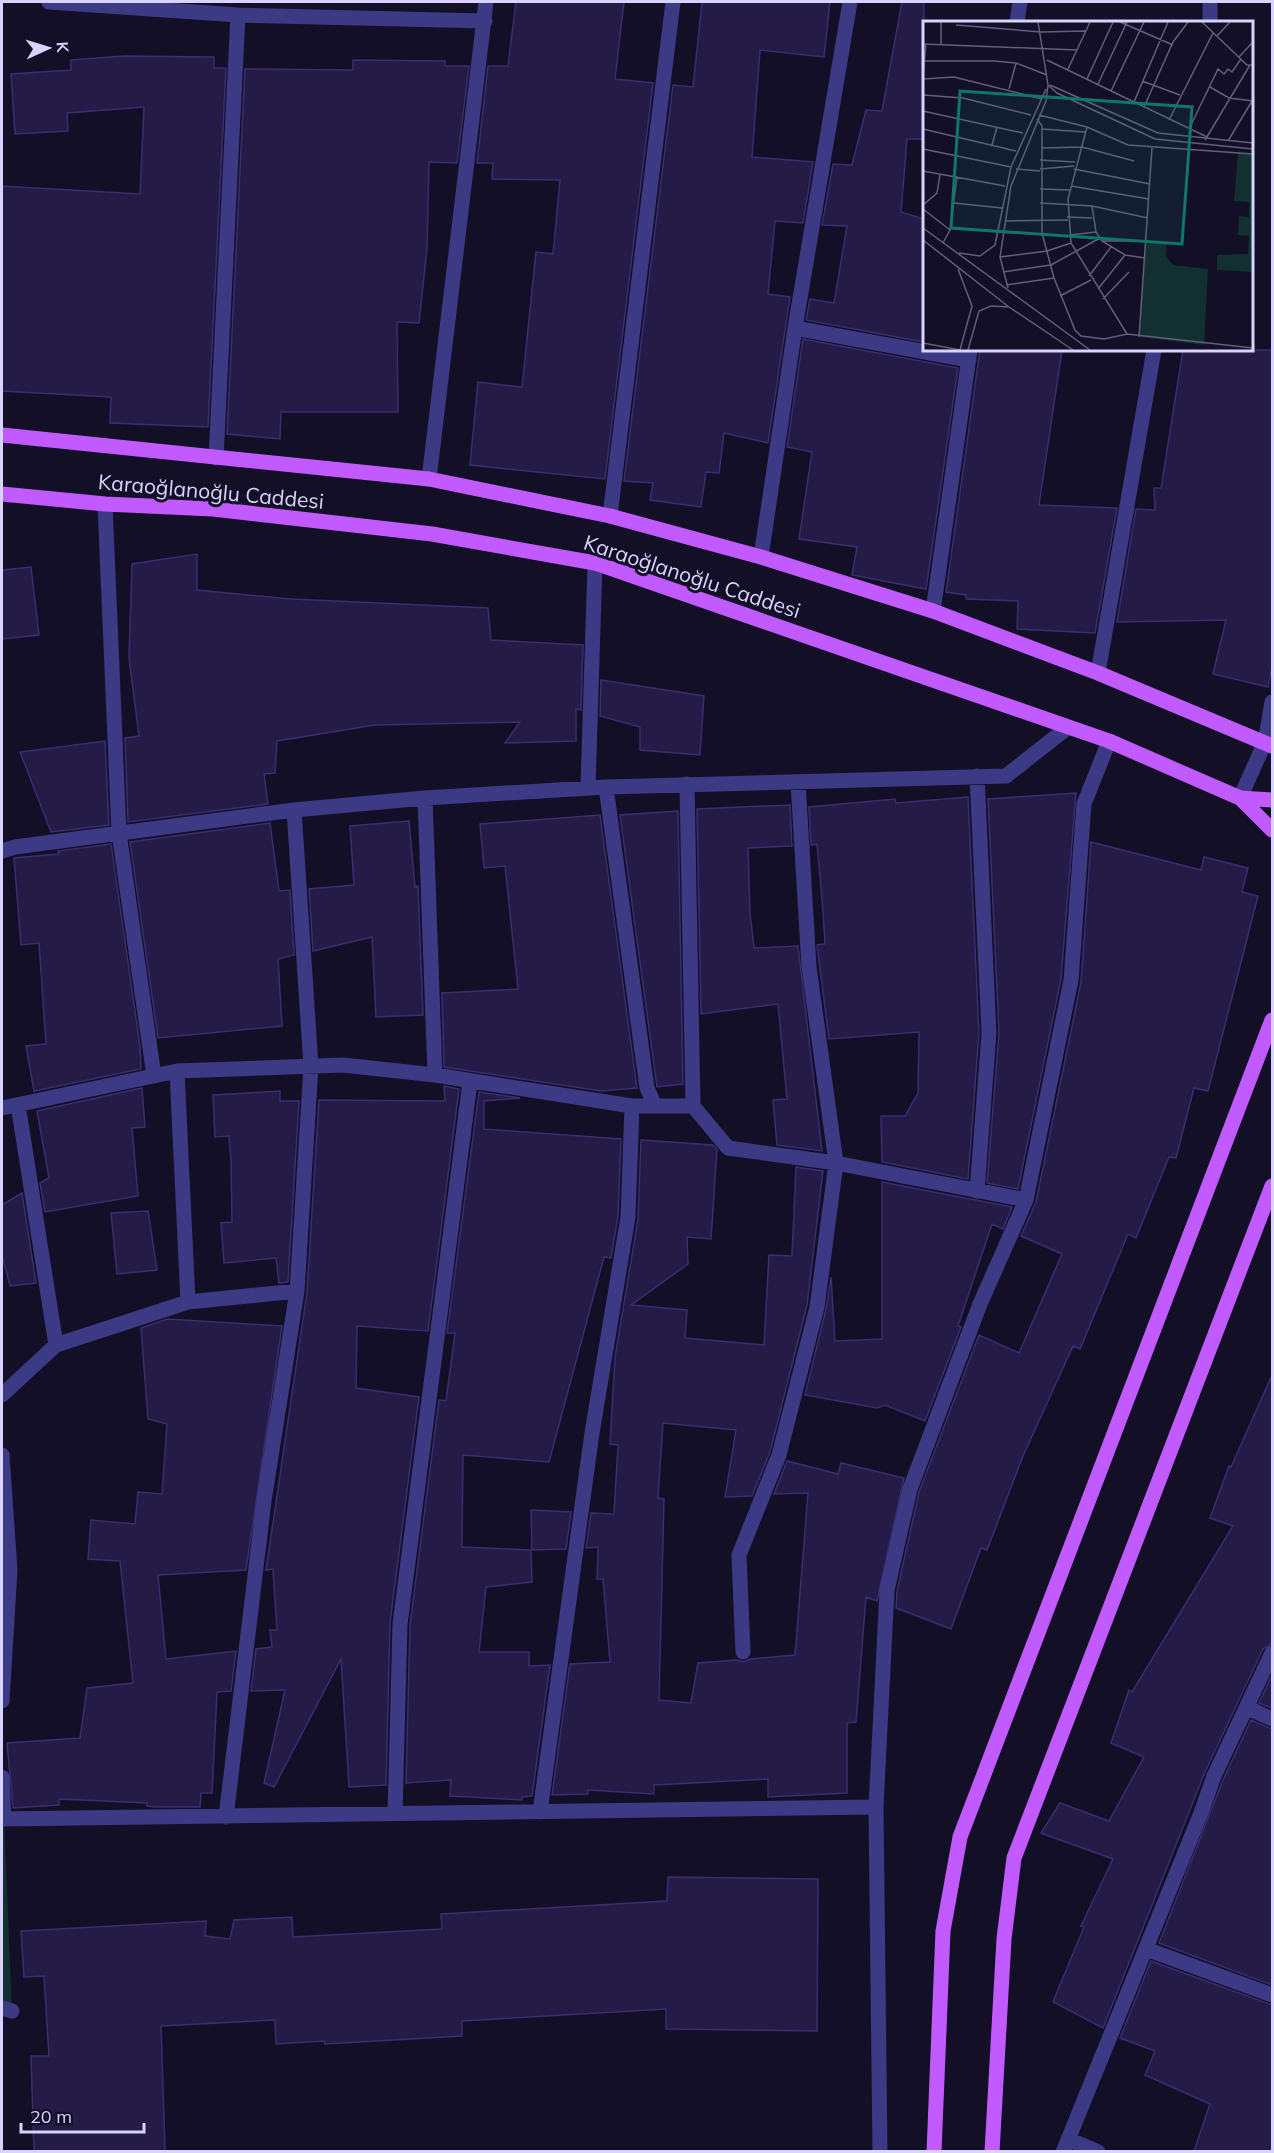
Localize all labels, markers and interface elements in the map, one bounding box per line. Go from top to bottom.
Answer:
north arrow [18,18,78,78]
inset map [923,21,1253,351]
text: K [53,41,73,54]
street label: Karaoğlanoğlu Caddesi [97,468,325,514]
street label: Karaoğlanoğlu Caddesi [581,529,804,623]
scale bar [21,2096,144,2134]
text: 20 m [30,2105,72,2128]

